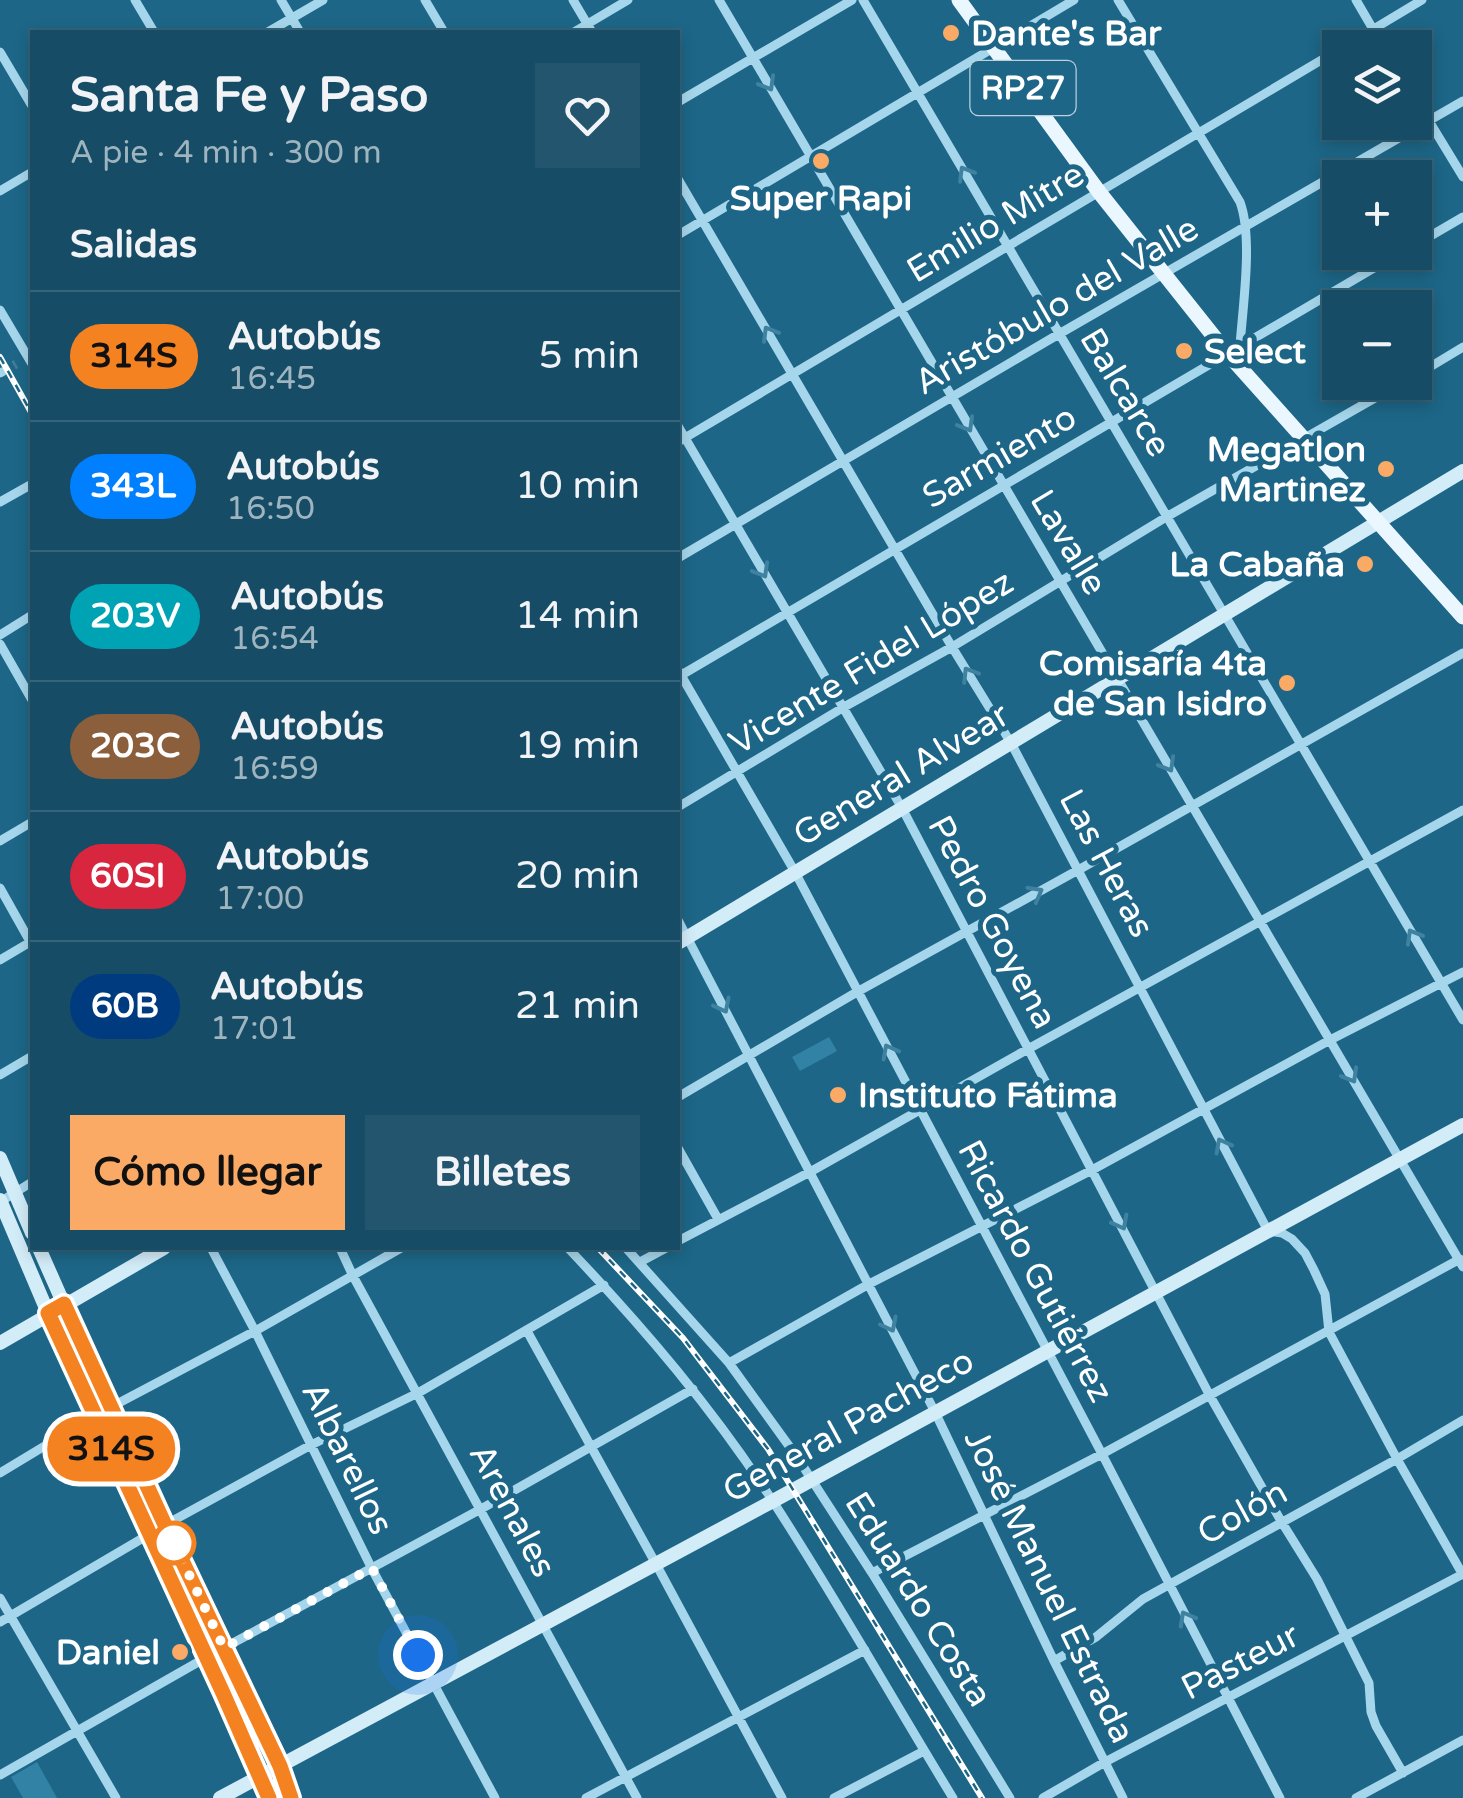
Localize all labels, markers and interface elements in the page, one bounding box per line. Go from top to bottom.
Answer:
place label: Dante's Bar [971,13,1162,55]
marker: Dante's Bar [940,22,962,44]
map controls [1322,30,1432,400]
button: layers [1322,30,1432,140]
road number: RP27 [970,61,1076,115]
button: heart [535,63,640,168]
text: Santa Fe y Paso [70,67,428,125]
one-way arrow [756,73,776,91]
text: A pie · 4 min · 300 m [70,134,382,172]
marker: Super Rapi [810,150,832,172]
street label: Emilio Mitre [899,154,1092,292]
button: + [1322,160,1432,270]
one-way arrow [958,166,977,184]
place label: Super Rapi [730,178,912,220]
street label: Aristóbulo del Valle [907,208,1206,404]
text: Salidas [70,222,197,268]
button: − [1322,290,1432,400]
text: Autobús [228,314,381,360]
street label: Balcarce [1071,321,1180,464]
one-way arrow [762,326,781,344]
place label: Select [1204,331,1307,373]
text: 5 min [539,333,640,379]
text: 314S [90,335,178,377]
marker: Select [1173,340,1195,362]
text: 16:45 [228,360,316,398]
street label: Sarmiento [915,396,1084,518]
one-way arrow [955,414,974,432]
place label: Megatlon Martinez [1207,429,1366,511]
text: Autobús [226,444,380,490]
marker: Megatlon Martinez [1375,458,1397,480]
text: 10 min [515,463,640,509]
text: 343L [90,465,176,507]
street label: Lavalle [1021,483,1116,603]
text: 16:50 [226,490,315,528]
place label: La Cabaña [1169,544,1345,586]
marker: La Cabaña [1354,553,1376,575]
one-way arrow [750,560,769,578]
street label: Vicente Fidel López [722,561,1021,764]
text: Autobús [230,574,384,620]
text: 14 min [515,593,640,639]
text: 203V [90,595,180,637]
text: 16:54 [230,620,319,658]
place label: Comisaría 4ta de San Isidro [1039,643,1267,725]
one-way arrow [962,667,981,685]
marker: Comisaría 4ta de San Isidro [1276,672,1298,694]
street label: General Alvear [786,694,1017,856]
text: Autobús [230,704,384,750]
text: 19 min [515,723,640,769]
text: 203C [90,725,180,767]
text: 16:59 [230,750,319,788]
one-way arrow [1156,754,1176,772]
street label: Las Heras [1050,782,1163,945]
street label: Pedro Goyena [918,809,1066,1036]
text: Autobús [216,834,369,880]
text: 20 min [515,853,640,899]
text: 60SI [90,855,166,897]
text: 17:00 [216,880,304,918]
one-way arrow [1025,886,1043,905]
one-way arrow [1406,929,1425,947]
text: Autobús [210,964,364,1010]
text: 21 min [515,983,640,1029]
text: 60B [91,985,159,1027]
one-way arrow [711,995,730,1013]
text: 17:01 [210,1010,299,1048]
one-way arrow [882,1044,902,1062]
one-way arrow [1339,1065,1358,1083]
place label: Instituto Fátima [858,1075,1118,1117]
marker: Instituto Fátima [827,1084,849,1106]
button: Cómo llegar [70,1115,345,1230]
button: Billetes [365,1115,640,1230]
street label: Ricardo Gutiérrez [948,1133,1122,1410]
one-way arrow [1215,1137,1235,1155]
one-way arrow [1108,1213,1128,1231]
one-way arrow [878,1314,897,1332]
street label: General Pacheco [716,1340,981,1512]
street label: Albarellos [292,1375,402,1542]
line badge: 314S [41,1416,181,1482]
street label: José Manuel Estrada [955,1423,1143,1750]
text: 314S [67,1428,155,1470]
street label: Arenales [460,1437,565,1584]
street label: Colón [1190,1471,1295,1555]
street label: Eduardo Costa [835,1485,1001,1715]
unlabelled marker [153,1522,195,1564]
one-way arrow [1179,1611,1199,1629]
street label: Pasteur [1175,1614,1307,1709]
your location [393,1630,443,1680]
place label: Daniel [56,1632,160,1674]
marker: Daniel [169,1641,191,1663]

